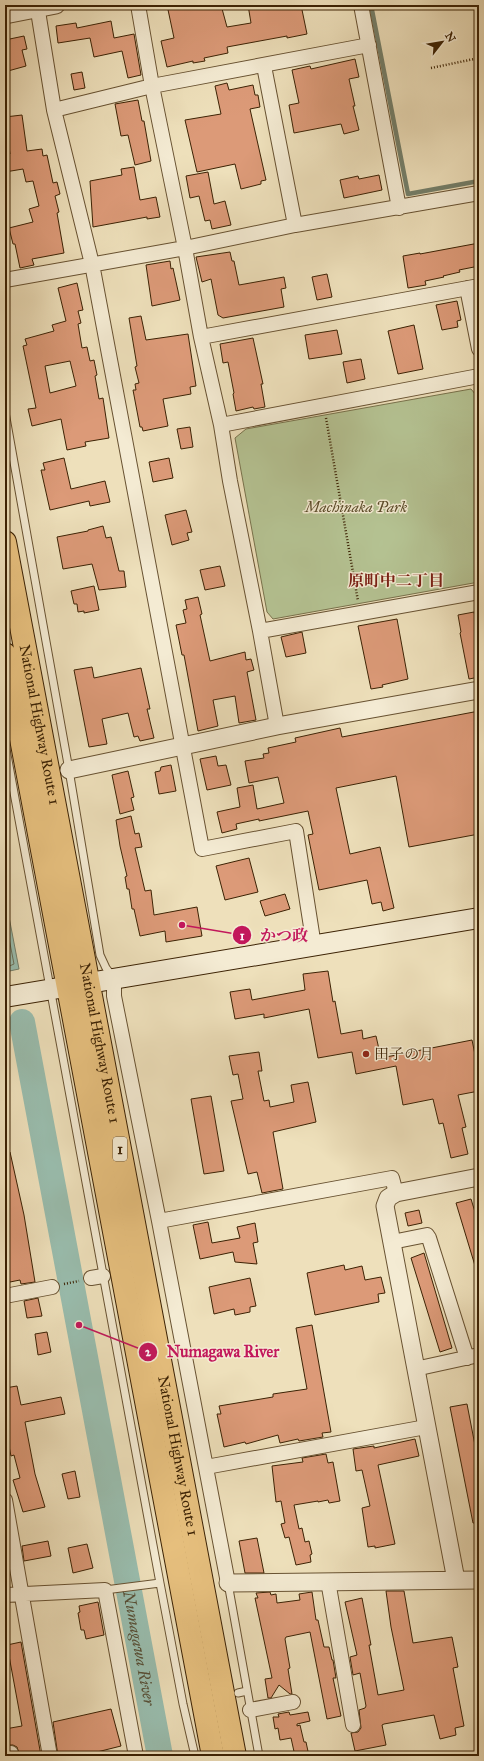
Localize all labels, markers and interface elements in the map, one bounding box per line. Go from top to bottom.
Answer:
north arrow [422,22,462,62]
text: N [442,30,458,45]
park label: Machinaka Park [303,498,407,516]
district label: 原町中二丁目 [348,571,444,590]
street label: National Highway Route 1 [16,643,64,807]
callout: かつ政 [232,921,316,949]
text: かつ政 [260,926,308,945]
text: 1 [240,929,245,943]
street label: National Highway Route 1 [76,961,124,1125]
place label: 田子の月 [374,1045,434,1063]
marker: 田子の月 [361,1049,371,1059]
road number: 1 [113,1137,127,1161]
callout: Numagawa River [138,1338,287,1366]
text: Numagawa River [167,1342,280,1362]
text: 2 [145,1345,152,1359]
street label: National Highway Route 1 [154,1374,202,1538]
water label: Numagawa River [119,1588,160,1708]

